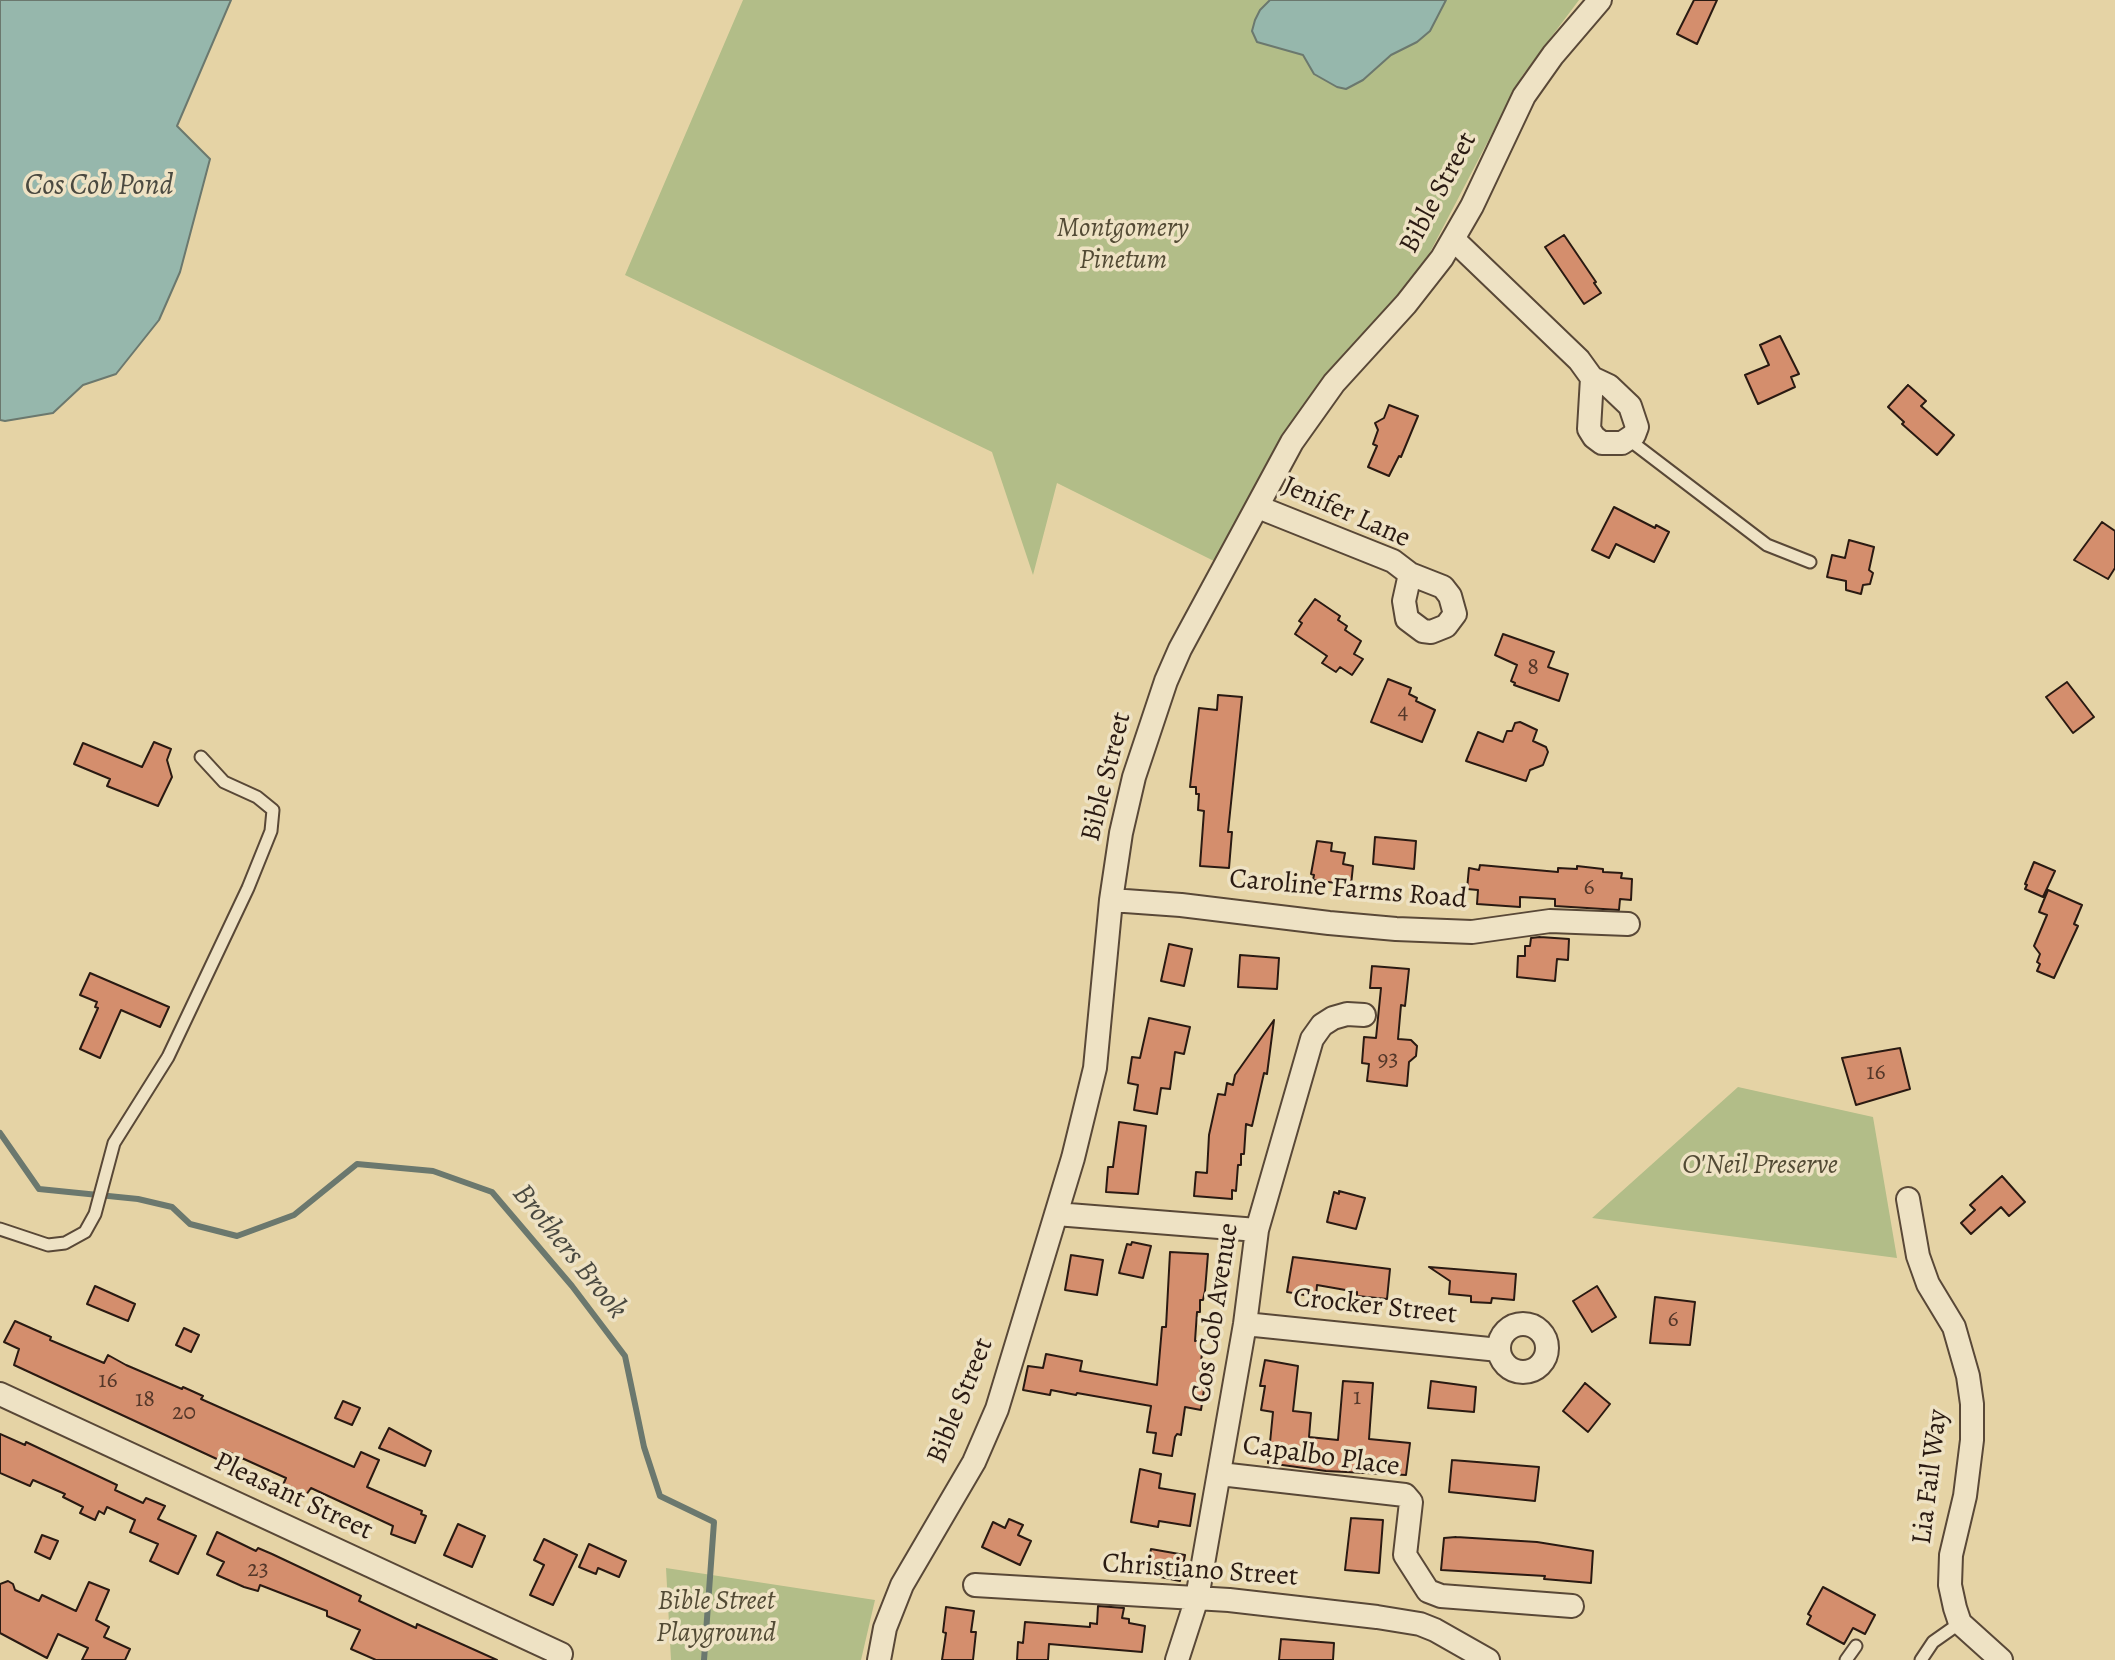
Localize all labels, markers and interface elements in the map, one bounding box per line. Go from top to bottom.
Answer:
street label: Bible Street [1393,127,1485,259]
water label: Cos Cob Pond [25,169,173,205]
park label: Montgomery Pinetum [1057,212,1189,278]
street label: Jenifer Lane [1277,470,1415,556]
house number: 8 [1527,654,1539,682]
house number: 4 [1398,698,1408,726]
street label: Bible Street [1075,709,1139,845]
street label: Caroline Farms Road [1228,863,1468,917]
house number: 6 [1583,874,1595,902]
house number: 93 [1378,1046,1398,1074]
house number: 16 [1866,1059,1886,1087]
park label: O'Neil Preserve [1682,1149,1838,1183]
water label: Brothers Brook [504,1177,634,1327]
street label: Cos Cob Avenue [1185,1221,1247,1405]
street label: Crocker Street [1292,1282,1458,1332]
house number: 6 [1667,1306,1679,1334]
street label: Bible Street [921,1333,1001,1469]
house number: 16 [98,1367,118,1395]
house number: 1 [1353,1384,1361,1412]
house number: 18 [135,1386,155,1414]
house number: 20 [172,1399,196,1427]
street label: Lia Fail Way [1906,1407,1956,1547]
street label: Capalbo Place [1240,1429,1402,1485]
street label: Pleasant Street [208,1446,378,1548]
street label: Christiano Street [1101,1547,1299,1595]
house number: 23 [247,1556,269,1584]
park label: Bible Street Playground [656,1585,776,1651]

